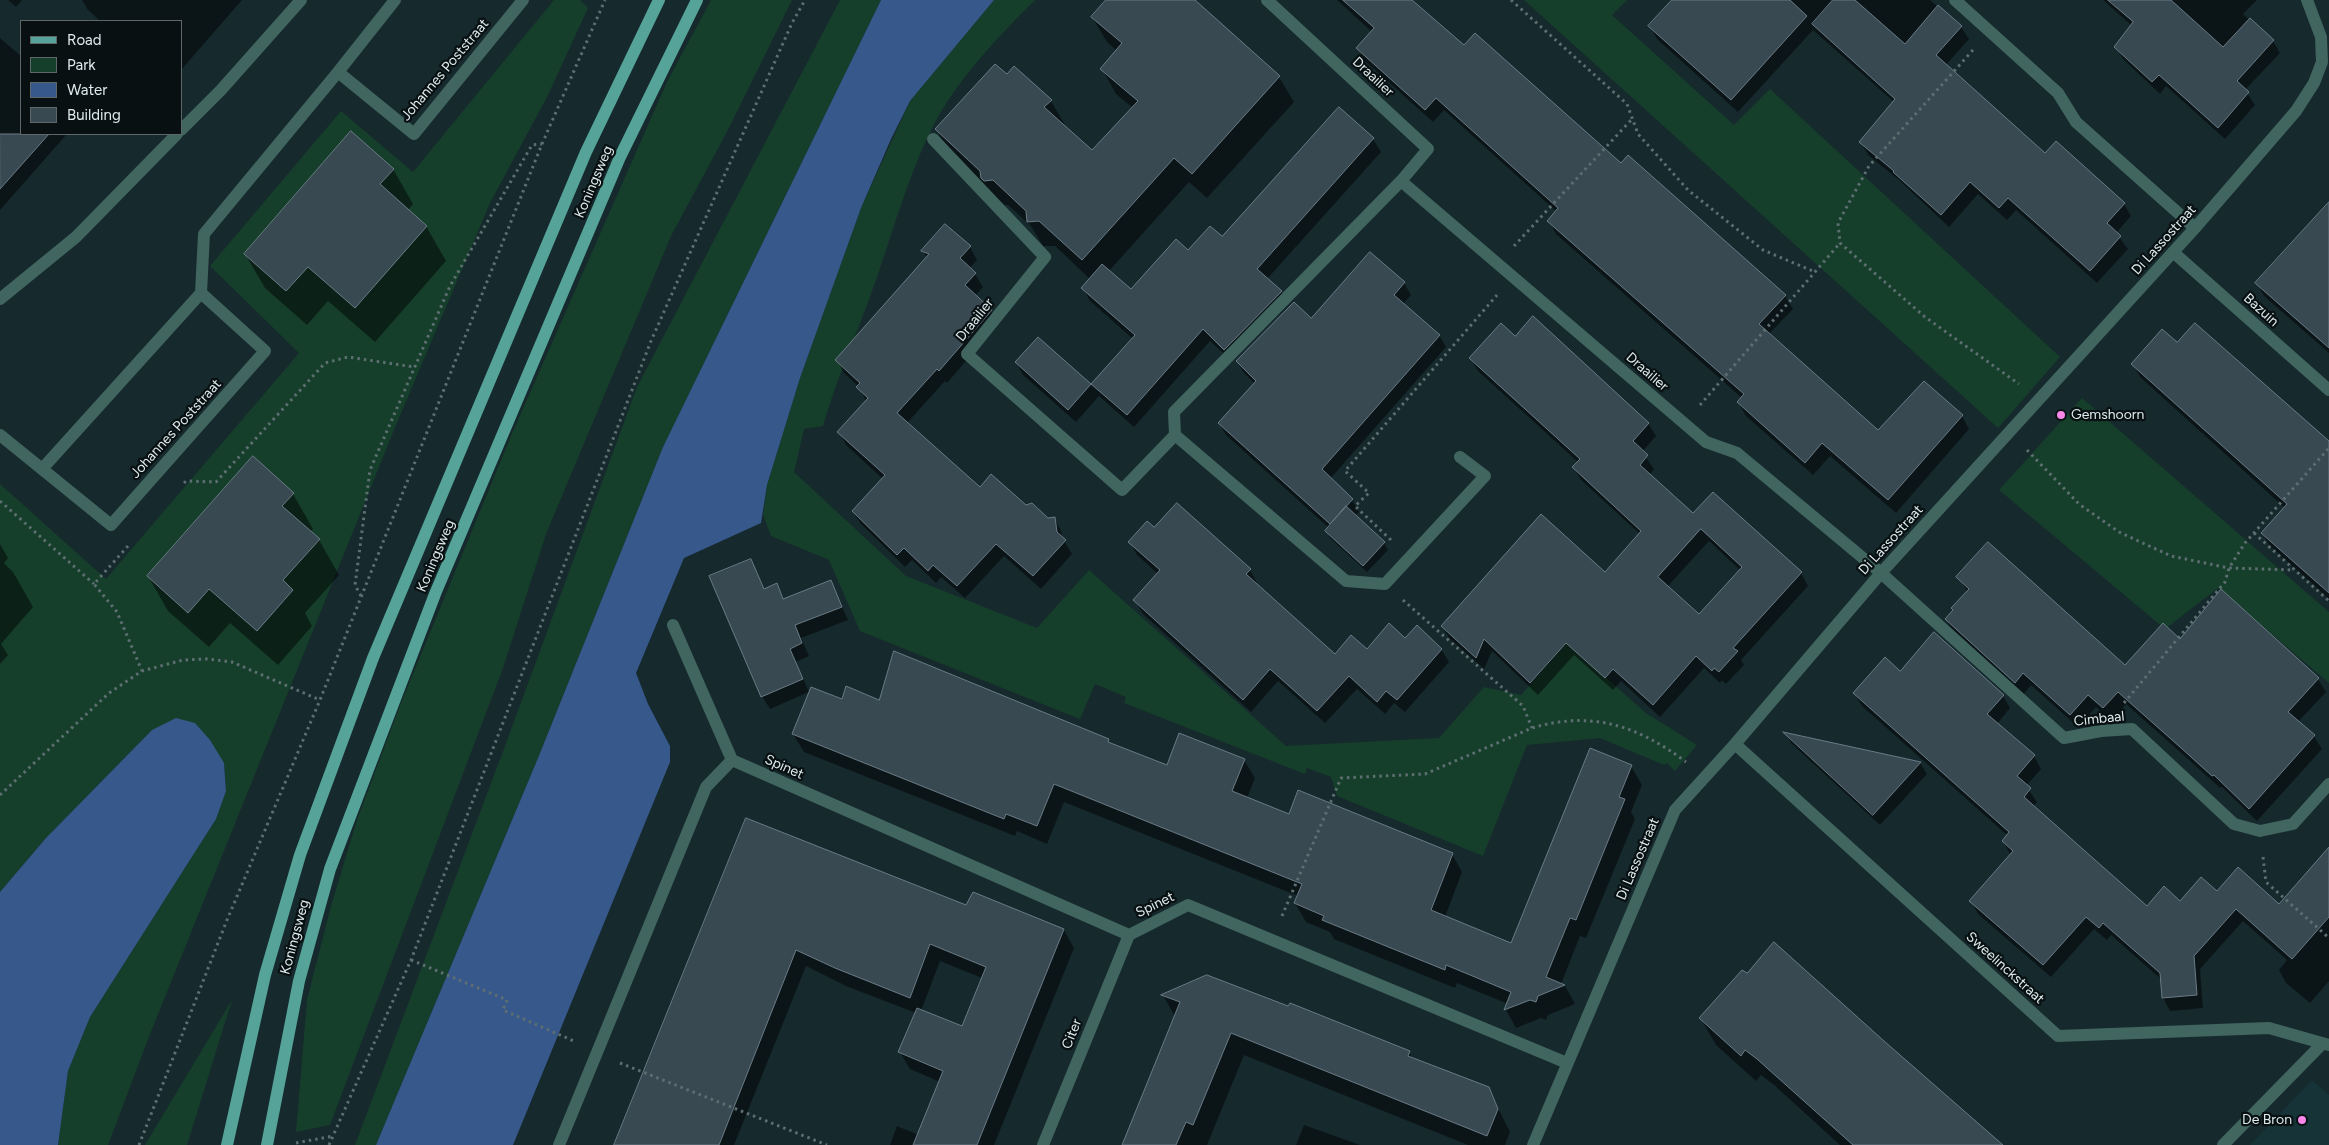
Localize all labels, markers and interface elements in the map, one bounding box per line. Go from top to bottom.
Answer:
street label: Johannes Poststraat [398,16,492,124]
legend [20,20,182,135]
text: Road [67,31,102,49]
street label: Draailier [1349,54,1397,100]
text: Park [67,56,96,74]
text: Water [67,81,107,99]
text: Building [67,106,121,124]
street label: Koningsweg [571,143,617,221]
street label: Di Lassostraat [2128,202,2200,278]
street label: Bazuin [2240,290,2282,330]
street label: Draailier [953,295,997,345]
street label: Draailier [1622,349,1672,395]
street label: Johannes Poststraat [127,376,225,482]
place label: Gemshoorn [2071,407,2144,423]
marker: Gemshoorn [2055,409,2067,421]
street label: Di Lassostraat [1855,502,1927,578]
street label: Koningsweg [413,517,459,595]
street label: Cimbaal [2073,708,2125,730]
street label: Spinet [762,751,806,783]
street label: Di Lassostraat [1613,815,1663,903]
street label: Spinet [1133,888,1177,922]
street label: Koningsweg [277,898,313,976]
street label: Sweelinckstraat [1962,929,2048,1007]
street label: Citer [1058,1016,1086,1052]
place label: De Bron [2242,1112,2292,1128]
marker: De Bron [2296,1114,2308,1126]

